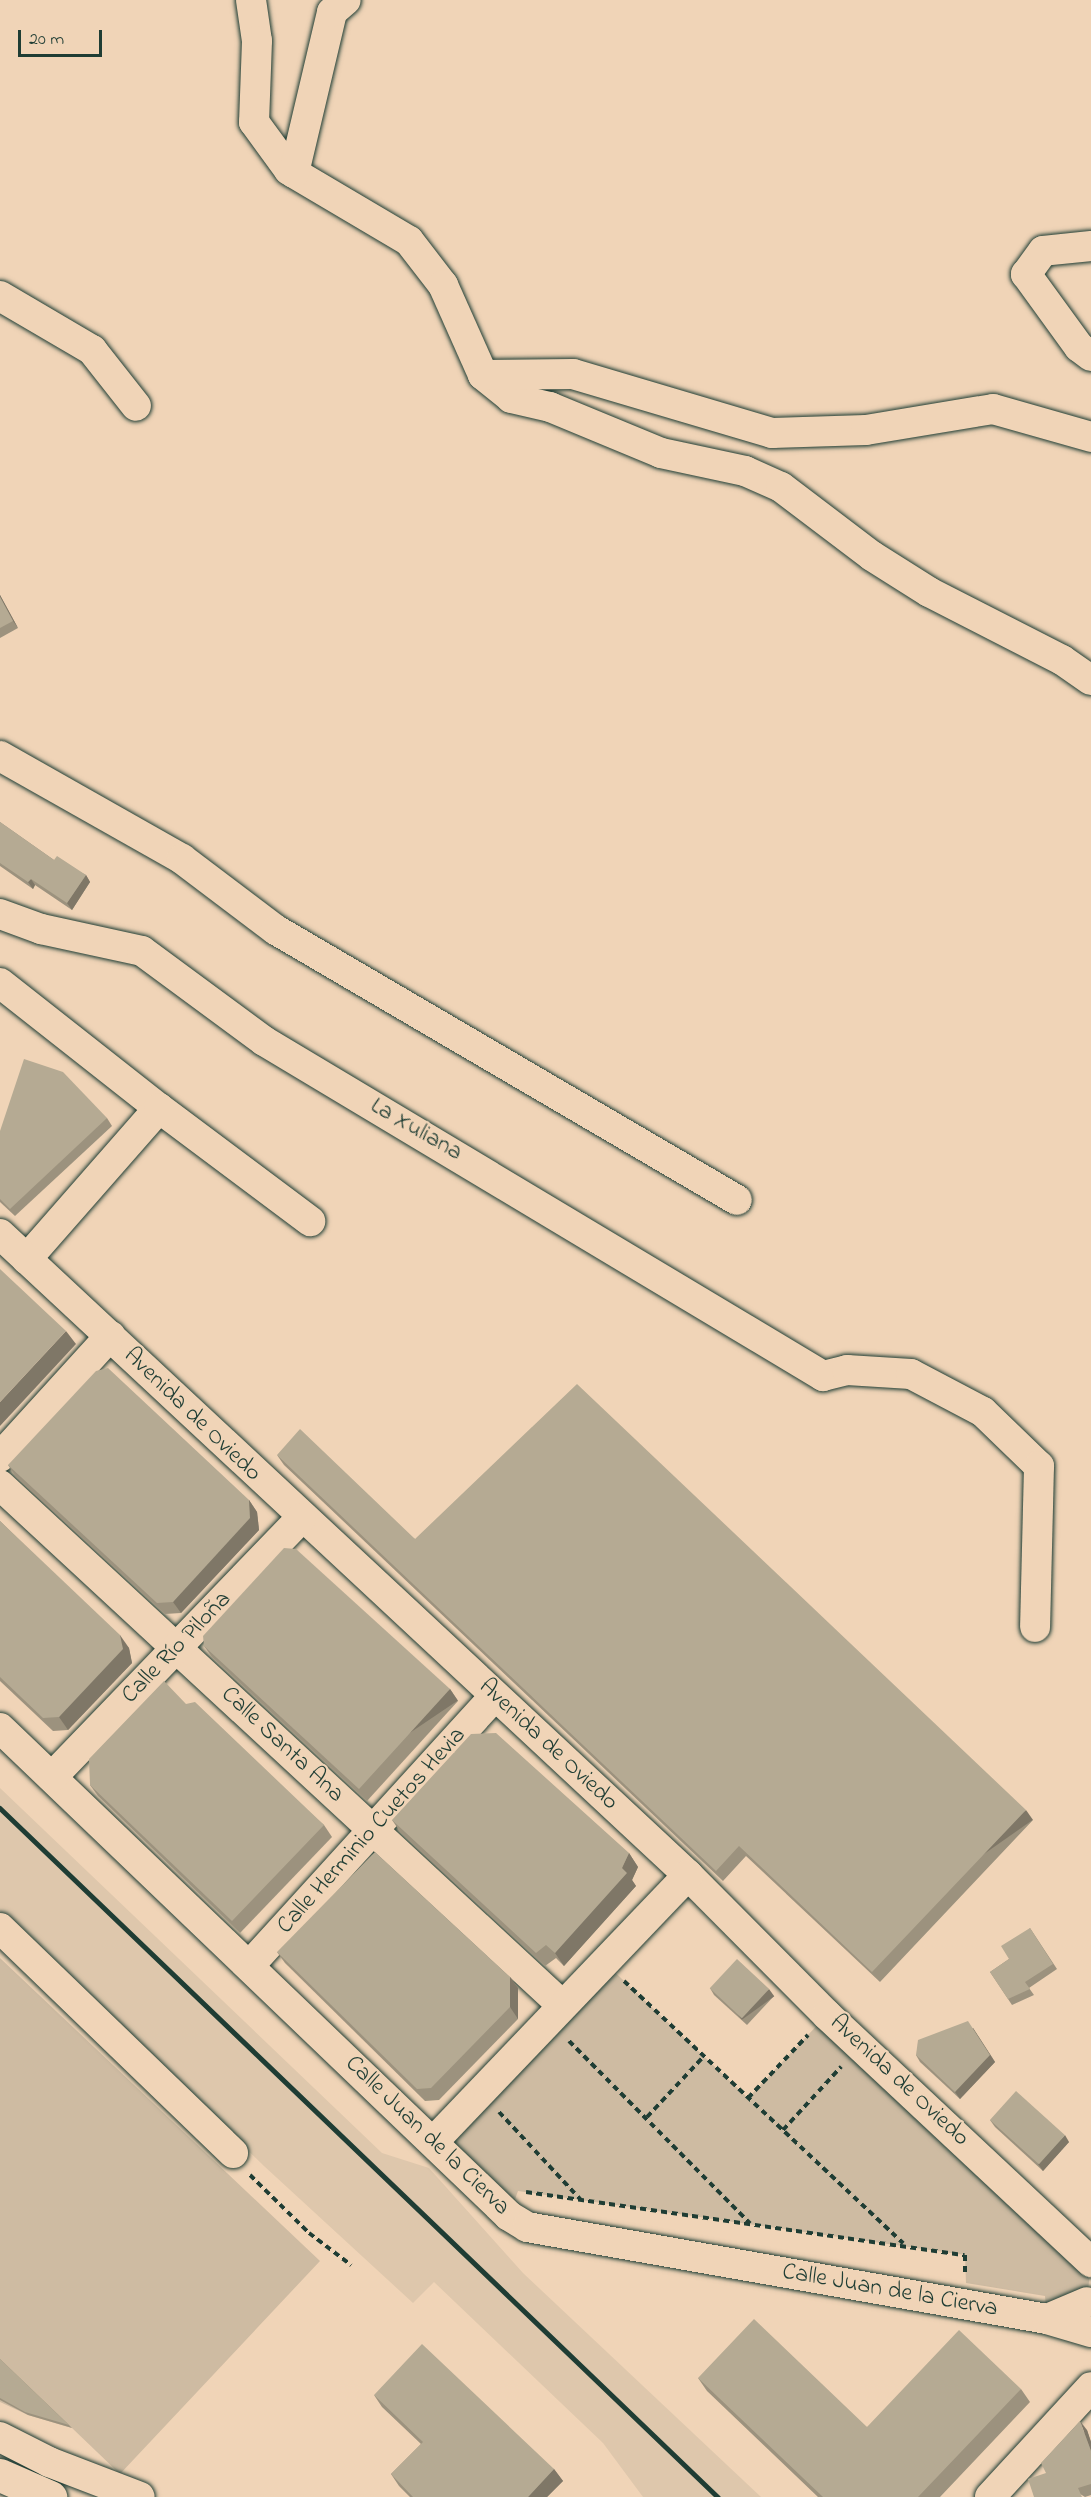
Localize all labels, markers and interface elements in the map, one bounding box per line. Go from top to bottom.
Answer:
scale bar [21,18,105,56]
text: 20 m [29,27,64,53]
street label: La Xuliana [365,1092,467,1168]
street label: Avenida de Oviedo [117,1342,267,1488]
street label: Calle Río Piloña [116,1586,238,1710]
street label: Avenida de Oviedo [472,1673,624,1817]
street label: Calle Santa Ana [214,1681,350,1809]
street label: Calle Herminio Cuetos Hevia [272,1722,472,1940]
street label: Avenida de Oviedo [823,2009,975,2153]
street label: Calle Juan de la Cierva [338,2050,516,2222]
street label: Calle Juan de la Cierva [780,2258,1000,2324]

